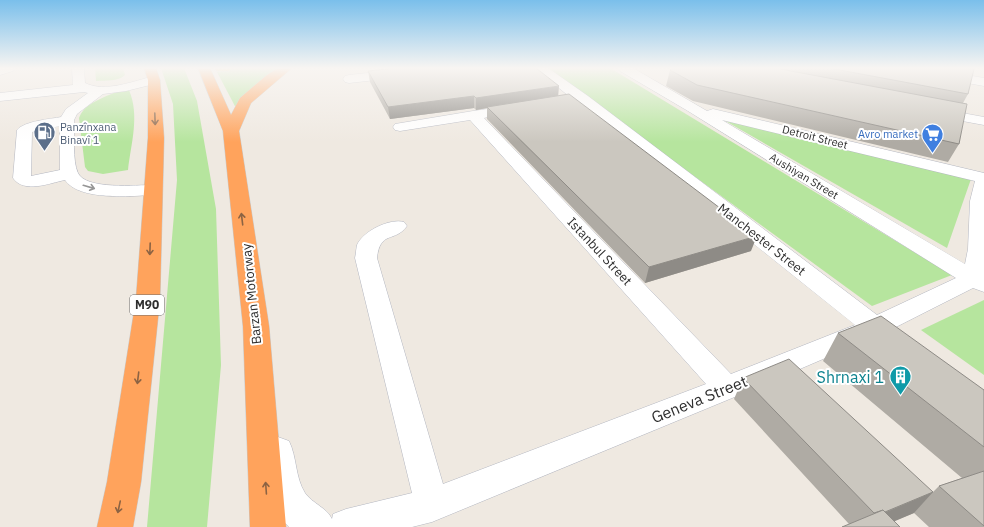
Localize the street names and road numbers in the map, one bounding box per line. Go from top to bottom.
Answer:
street label: Detroit Street [781,122,849,152]
street label: Aushiyan Street [767,150,841,202]
street label: Manchester Street [714,200,809,279]
street label: Istanbul Street [564,214,636,289]
street label: Barzan Motorway [238,242,265,345]
road number: M90 [130,295,164,315]
street label: Geneva Street [648,371,750,427]

